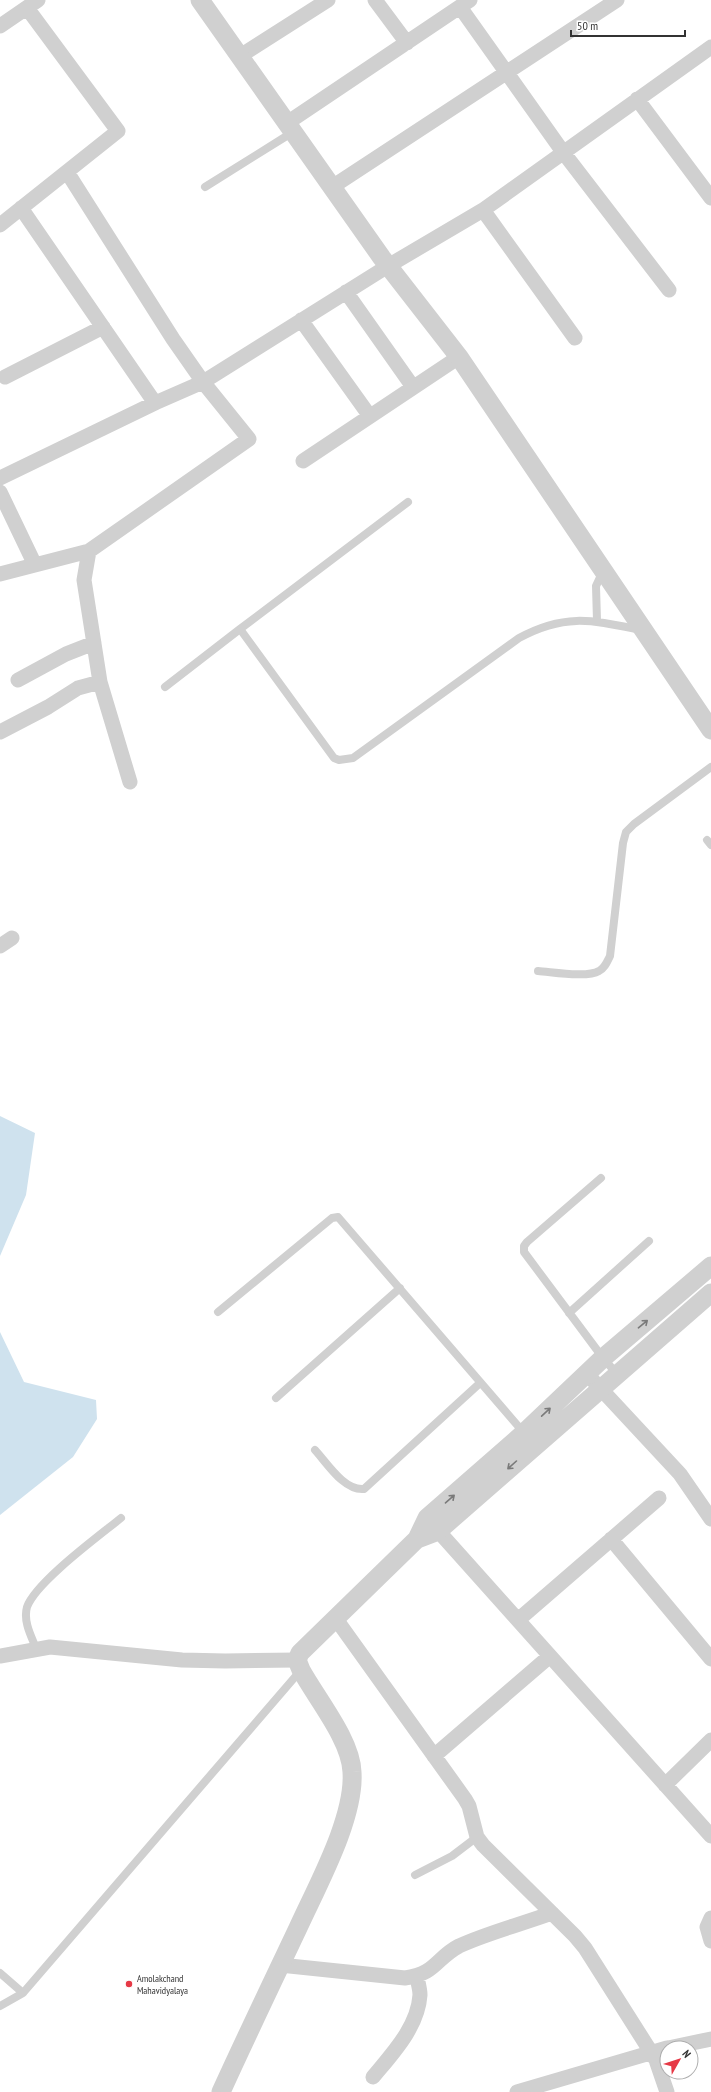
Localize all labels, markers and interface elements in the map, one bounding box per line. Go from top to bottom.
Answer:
scale bar [571,12,685,38]
text: 50 m [577,18,598,33]
one-way arrow [638,1320,648,1329]
one-way arrow [541,1407,552,1416]
one-way arrow [507,1460,517,1470]
one-way arrow [445,1494,455,1503]
place label: Amolakchand Mahavidyalaya [137,1972,188,1997]
marker: Amolakchand Mahavidyalaya [124,1979,134,1989]
north arrow [659,2040,699,2080]
text: N [679,2047,694,2060]

